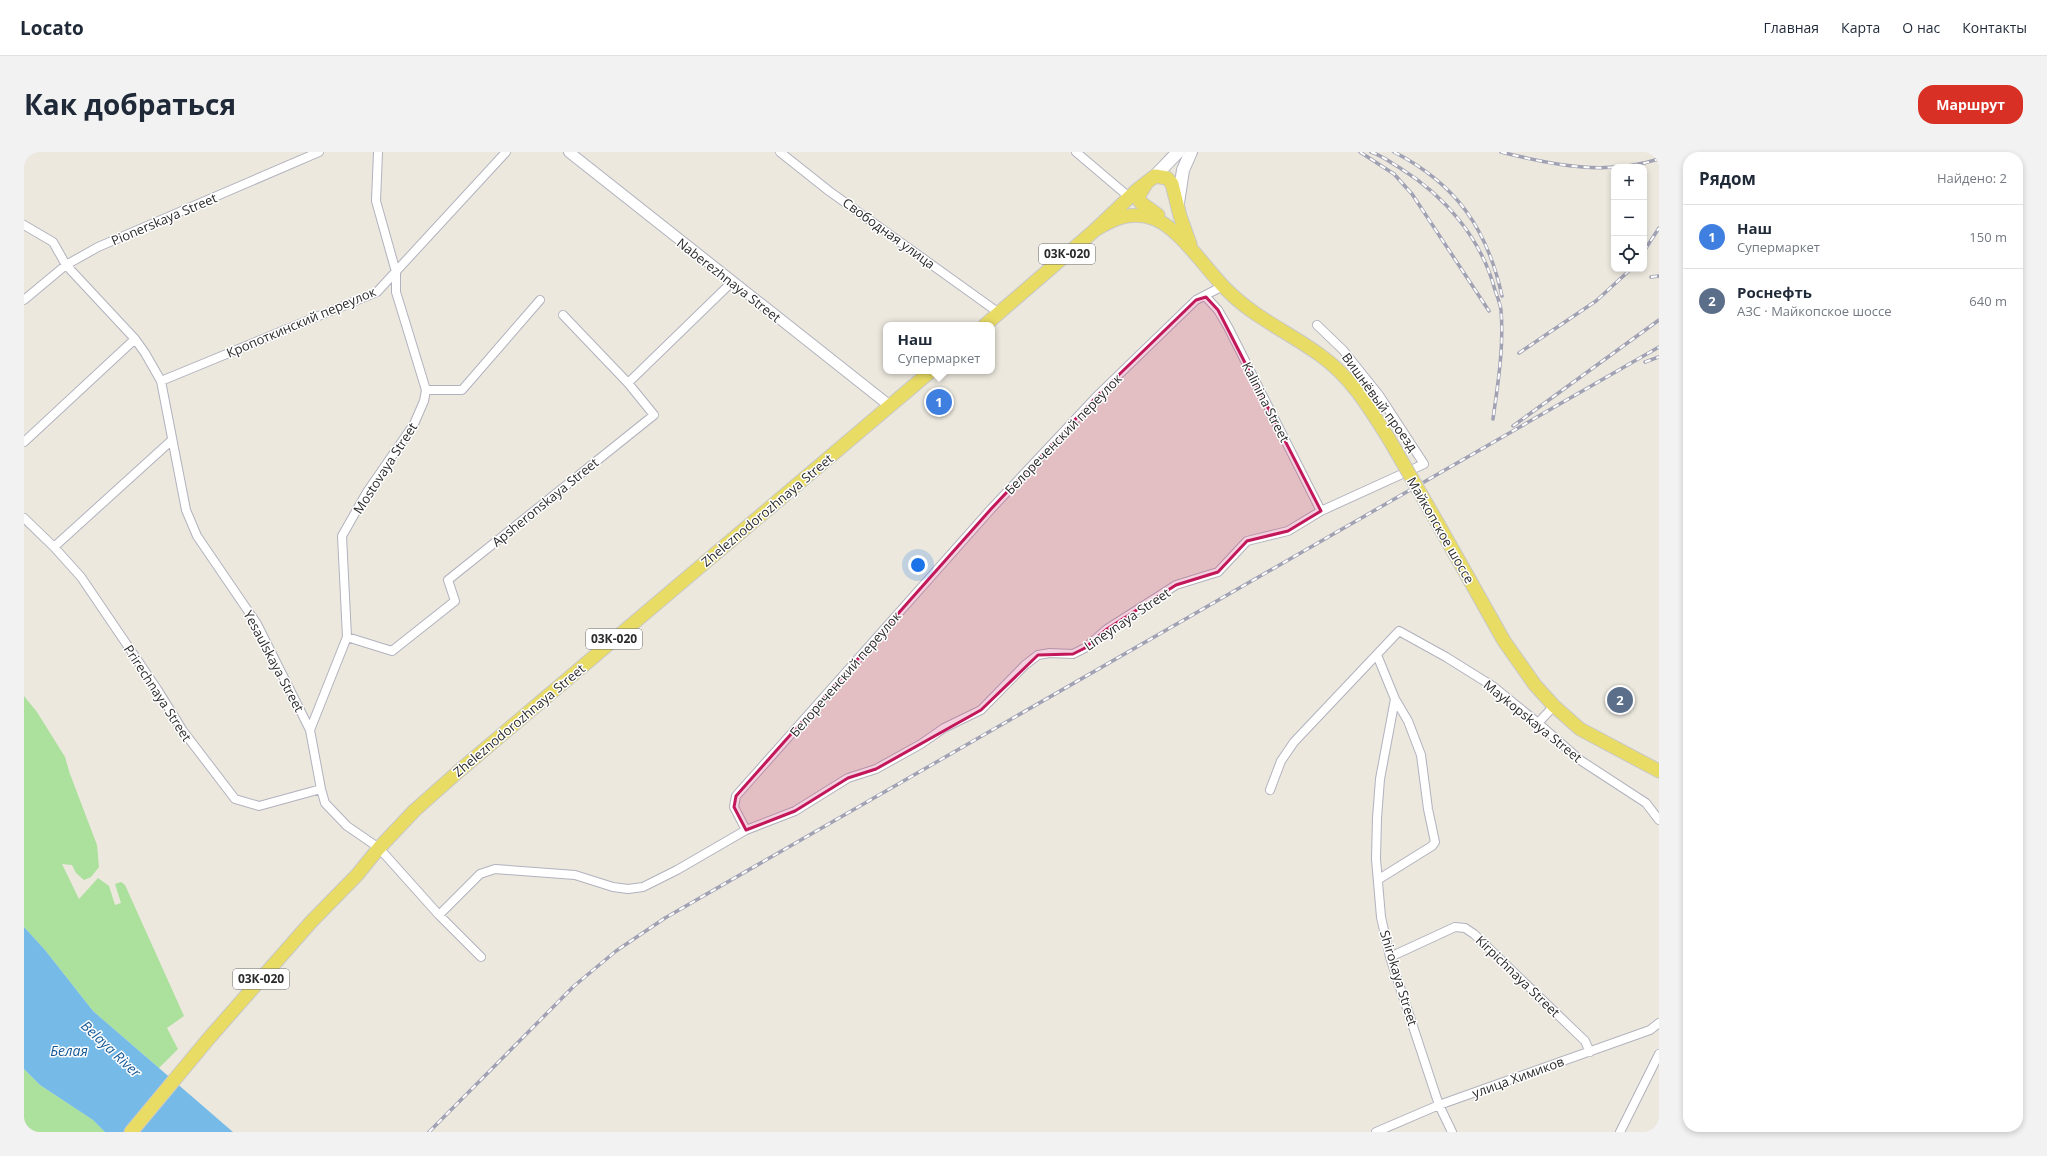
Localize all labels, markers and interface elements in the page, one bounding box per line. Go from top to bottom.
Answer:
text: Locato [20,15,84,41]
text: Главная [1764,18,1819,37]
text: Карта [1841,18,1880,37]
text: О нас [1902,18,1940,37]
text: Контакты [1962,18,2027,37]
text: Как добраться [24,85,236,123]
button: Маршрут [1918,85,2023,124]
map controls [1611,164,1647,272]
button: + [1611,164,1647,200]
text: Рядом [1699,167,1756,190]
text: Найдено: 2 [1937,169,2007,187]
street label: Pionerskaya Street [108,188,220,249]
street label: Свободная улица [839,193,939,273]
button: − [1611,200,1647,236]
text: Наш [1737,218,1772,238]
text: 1 [1708,228,1716,246]
text: 150 m [1969,228,2007,246]
street label: Naberezhnaya Street [673,234,785,327]
button: locate [1611,236,1647,272]
text: Супермаркет [1737,238,1820,256]
road number: 03К-020 [1039,244,1095,264]
street label: Кропоткинский переулок [223,282,379,362]
text: Роснефть [1737,282,1812,302]
text: 2 [1708,292,1716,310]
text: 640 m [1969,292,2007,310]
text: АЗС · Майкопское шоссе [1737,302,1892,320]
popup [883,322,995,374]
text: Наш [898,329,933,349]
text: Супермаркет [898,349,980,367]
street label: Вишнёвый проезд [1338,349,1422,455]
street label: Kalinina Street [1238,359,1294,446]
street label: Белореченский переулок [1001,370,1126,498]
pin: 1 [926,387,952,417]
street label: Mostovaya Street [349,419,421,517]
street label: Zheleznodorozhnaya Street [697,449,837,570]
street label: Apsheronskaya Street [488,453,602,551]
street label: Майкопское шоссе [1403,473,1479,587]
your location [908,555,928,575]
street label: Lineynaya Street [1080,583,1174,655]
street label: Yesaulskaya Street [240,607,309,715]
street label: Белореченский переулок [785,607,905,741]
road number: 03К-020 [586,629,642,649]
street label: Prirechnaya Street [120,641,196,745]
street label: Zheleznodorozhnaya Street [449,659,589,780]
street label: Maykopskaya Street [1480,676,1586,767]
pin: 2 [1607,685,1633,715]
street label: Shirokaya Street [1376,928,1422,1028]
street label: Kirpichnaya Street [1472,931,1564,1021]
road number: 03К-020 [233,969,289,989]
water label: Belaya River [77,1016,146,1082]
water label: Белая [50,1041,88,1060]
street label: улица Химиков [1470,1052,1566,1102]

